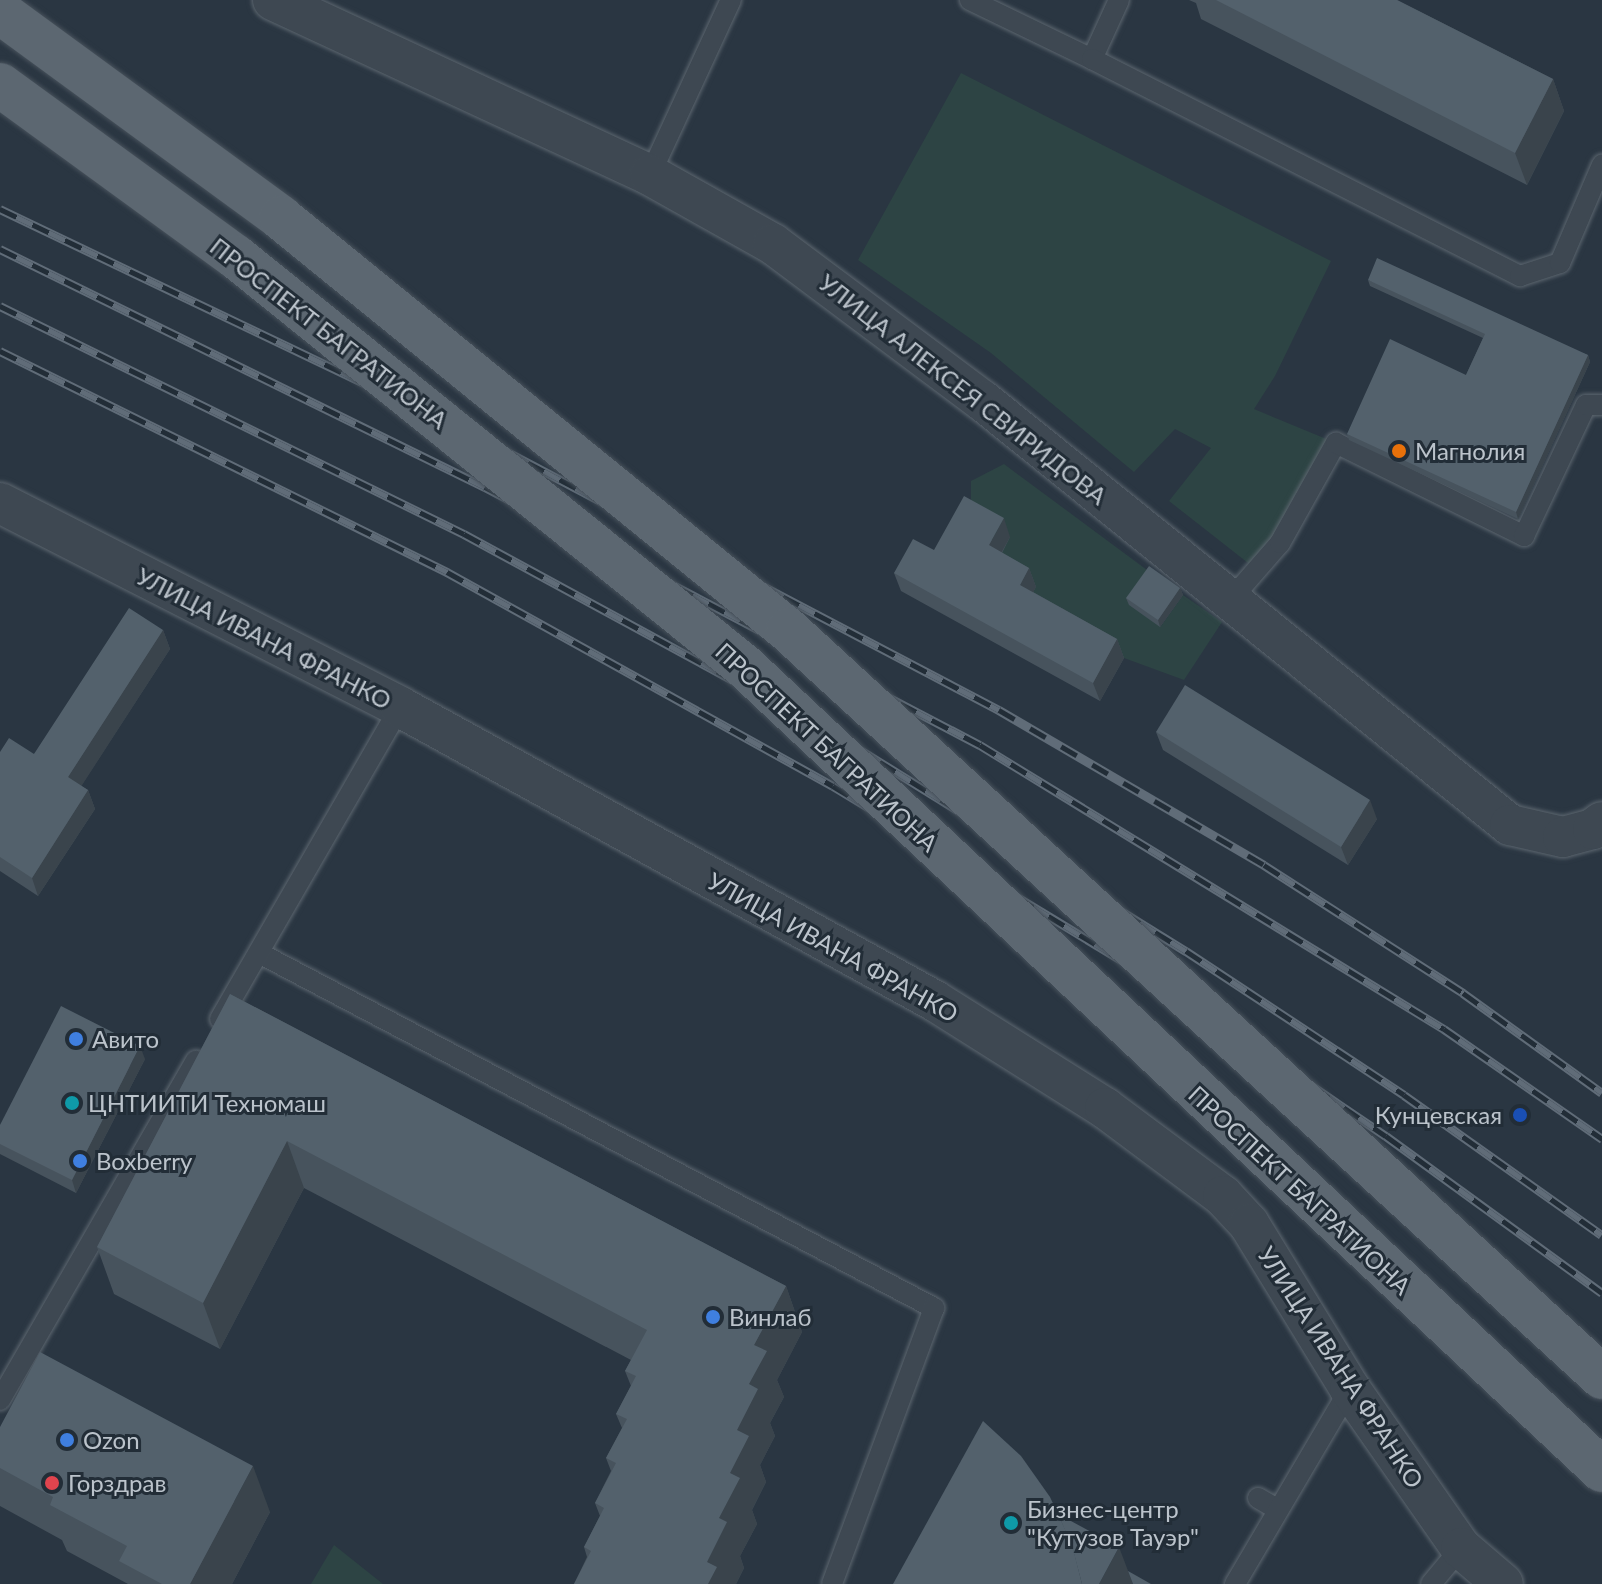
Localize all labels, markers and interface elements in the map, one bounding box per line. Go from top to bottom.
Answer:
street label: ПРОСПЕКТ БАГРАТИОНА [205,231,453,435]
street label: УЛИЦА АЛЕКСЕЯ СВИРИДОВА [813,268,1113,510]
place label: Магнолия [1415,437,1525,465]
marker: Магнолия [1390,442,1408,460]
street label: УЛИЦА ИВАНА ФРАНКО [132,561,396,715]
street label: ПРОСПЕКТ БАГРАТИОНА [710,637,944,857]
street label: УЛИЦА ИВАНА ФРАНКО [703,866,963,1028]
place label: Авито [92,1025,159,1053]
marker: Авито [67,1030,85,1048]
street label: ПРОСПЕКТ БАГРАТИОНА [1183,1080,1417,1300]
place label: ЦНТИИТИ Техномаш [88,1089,326,1117]
marker: ЦНТИИТИ Техномаш [63,1094,81,1112]
place label: Кунцевская [1375,1101,1502,1129]
marker: Кунцевская [1509,1104,1531,1126]
place label: Boxberry [96,1147,192,1175]
marker: Boxberry [71,1152,89,1170]
street label: УЛИЦА ИВАНА ФРАНКО [1252,1241,1430,1493]
place label: Винлаб [729,1303,812,1331]
marker: Винлаб [704,1308,722,1326]
place label: Ozon [83,1426,140,1454]
marker: Ozon [58,1431,76,1449]
place label: Горздрав [68,1469,166,1497]
marker: Горздрав [43,1474,61,1492]
place label: Бизнес-центр "Кутузов Тауэр" [1027,1495,1199,1551]
marker: Бизнес-центр "Кутузов Тауэр" [1002,1514,1020,1532]

